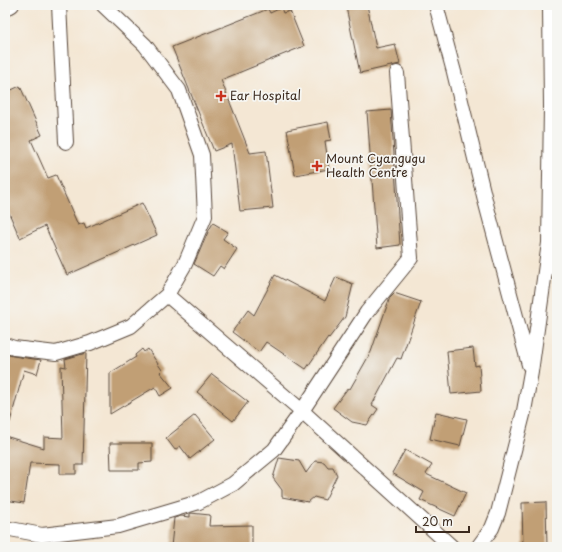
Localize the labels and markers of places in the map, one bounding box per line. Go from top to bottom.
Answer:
place label: Ear Hospital [230,86,301,104]
marker: Ear Hospital [215,90,227,102]
place label: Mount Cyangugu Health Centre [326,149,425,181]
marker: Mount Cyangugu Health Centre [311,160,323,172]

